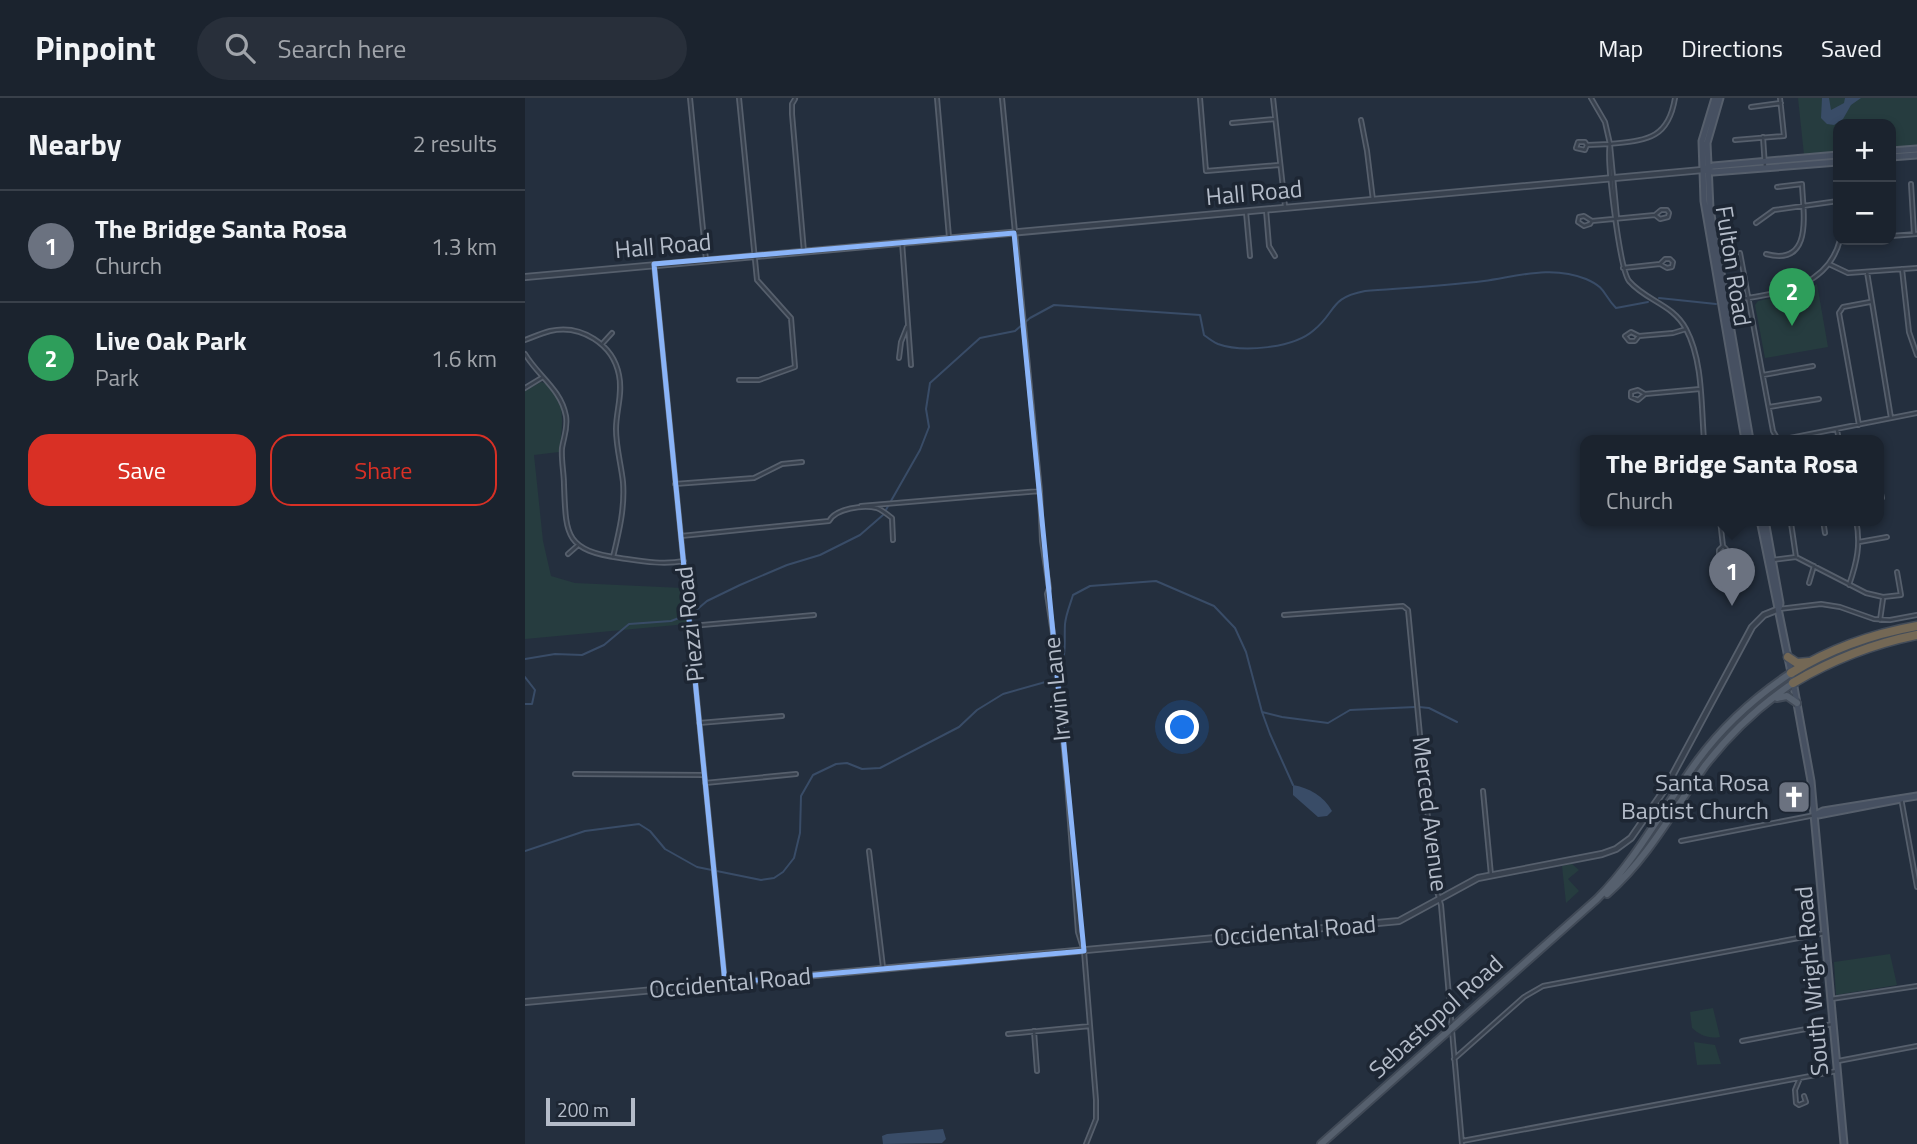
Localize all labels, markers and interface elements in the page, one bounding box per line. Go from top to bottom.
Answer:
search box [197,17,687,80]
text: Pinpoint [35,23,155,73]
icon: search [221,29,259,67]
text: Search here [277,29,406,68]
text: Map [1598,30,1643,66]
text: Directions [1681,30,1783,66]
text: Saved [1821,30,1882,66]
map controls [1833,119,1896,245]
button: + [1833,119,1896,182]
text: Nearby [28,121,121,167]
text: 2 results [413,126,497,161]
street label: Hall Road [1204,170,1304,214]
button: − [1833,182,1896,245]
street label: Fulton Road [1707,203,1761,329]
text: The Bridge Santa Rosa [95,209,347,248]
street label: Hall Road [613,223,713,267]
text: 1 [45,229,57,264]
text: 1.3 km [431,229,497,264]
text: Church [95,248,162,283]
pin: 2 [1769,268,1815,326]
text: Live Oak Park [95,321,247,360]
text: 2 [45,341,57,376]
text: 1.6 km [431,341,497,376]
text: Park [95,360,139,395]
button: Save [28,434,256,506]
button: Share [270,434,497,506]
popup [1580,435,1884,526]
text: The Bridge Santa Rosa [1606,444,1858,483]
text: Church [1606,483,1673,518]
pin: 1 [1709,548,1755,606]
street label: Piezzi Road [665,565,713,684]
street label: Irwin Lane [1033,635,1079,743]
your location [1165,710,1199,744]
street label: Merced Avenue [1404,734,1458,893]
place label: Santa Rosa Baptist Church [1621,764,1769,828]
church icon: Santa Rosa Baptist Church [1775,778,1813,816]
street label: South Wright Road [1785,885,1837,1077]
street label: Occidental Road [1212,905,1378,955]
street label: Sebastopol Road [1360,946,1511,1087]
street label: Occidental Road [647,957,813,1007]
scale bar [546,1095,635,1127]
text: 200 m [557,1095,609,1124]

